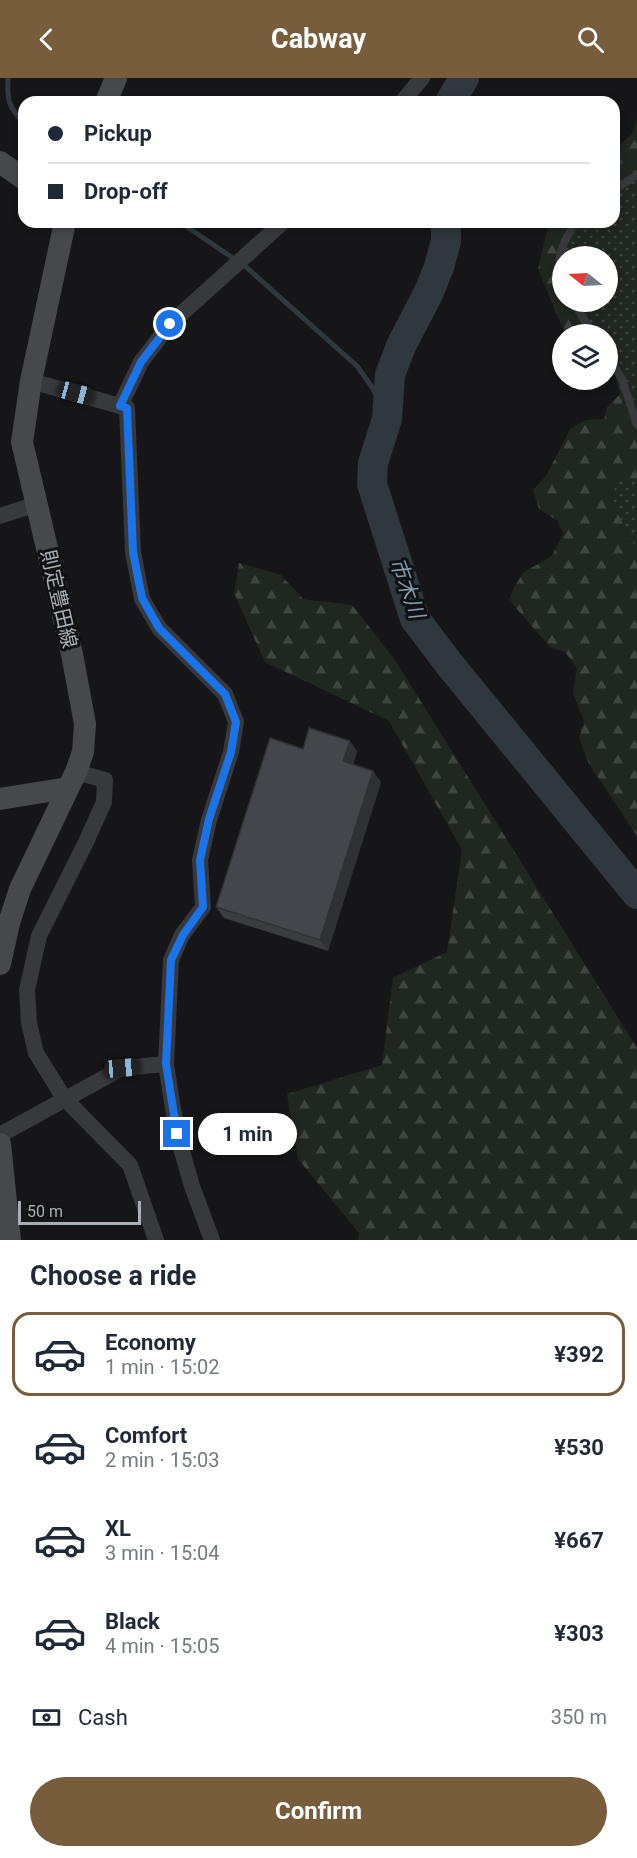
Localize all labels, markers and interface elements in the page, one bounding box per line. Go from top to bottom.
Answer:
icon: back [30,23,63,56]
text: Cabway [271,23,366,55]
icon: search [574,23,607,56]
text: Pickup [84,121,152,146]
text: Drop-off [84,179,168,204]
north arrow [552,246,618,312]
map controls [552,246,618,390]
route start [156,310,183,337]
button: layers [552,324,618,390]
car [56,380,96,406]
street label: 則定豊田線 [36,548,82,650]
water label: 市木川 [385,554,430,624]
car [103,1057,141,1079]
callout: 1 min [198,1113,297,1155]
route end [163,1120,190,1147]
text: 1 min [222,1122,273,1146]
scale bar [18,1198,141,1226]
text: 50 m [27,1202,63,1221]
text: Choose a ride [30,1260,196,1292]
icon: car [33,1327,87,1381]
text: Economy [105,1330,196,1355]
text: ¥392 [554,1342,604,1367]
text: 1 min · 15:02 [105,1355,220,1379]
icon: car [33,1420,87,1474]
text: Comfort [105,1423,187,1448]
text: ¥530 [554,1435,604,1460]
text: 2 min · 15:03 [105,1448,220,1472]
icon: car [33,1513,87,1567]
text: XL [105,1516,131,1541]
text: ¥667 [554,1528,604,1553]
text: 3 min · 15:04 [105,1541,220,1565]
icon: car [33,1606,87,1660]
text: Black [105,1609,160,1634]
text: ¥303 [554,1621,604,1646]
text: 4 min · 15:05 [105,1634,220,1658]
icon: cash [30,1701,63,1734]
text: Cash [78,1705,128,1730]
text: 350 m [551,1705,607,1729]
button: Confirm [30,1777,607,1846]

